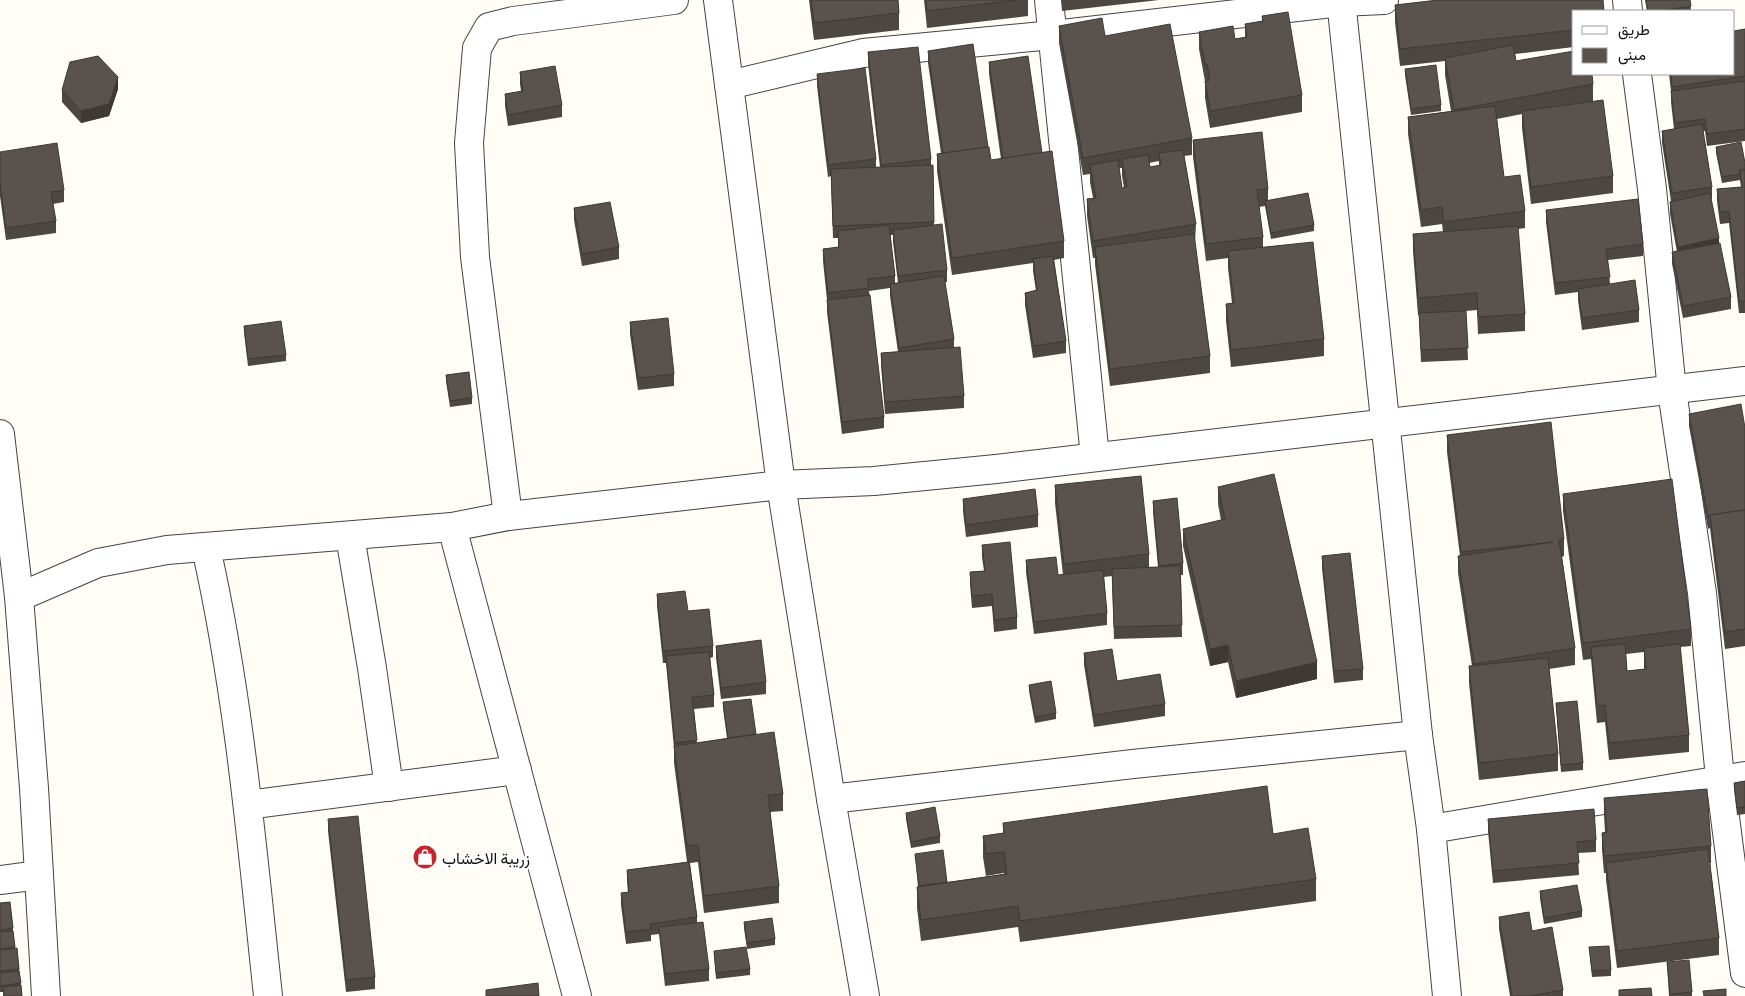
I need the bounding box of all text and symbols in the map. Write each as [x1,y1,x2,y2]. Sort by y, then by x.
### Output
legend [1572,10,1735,75]
text: طريق [1618,17,1650,40]
text: مبنى [1618,42,1646,65]
shop icon: زريبة الاخشاب [412,844,438,870]
place label: زريبة الاخشاب [442,845,530,869]

